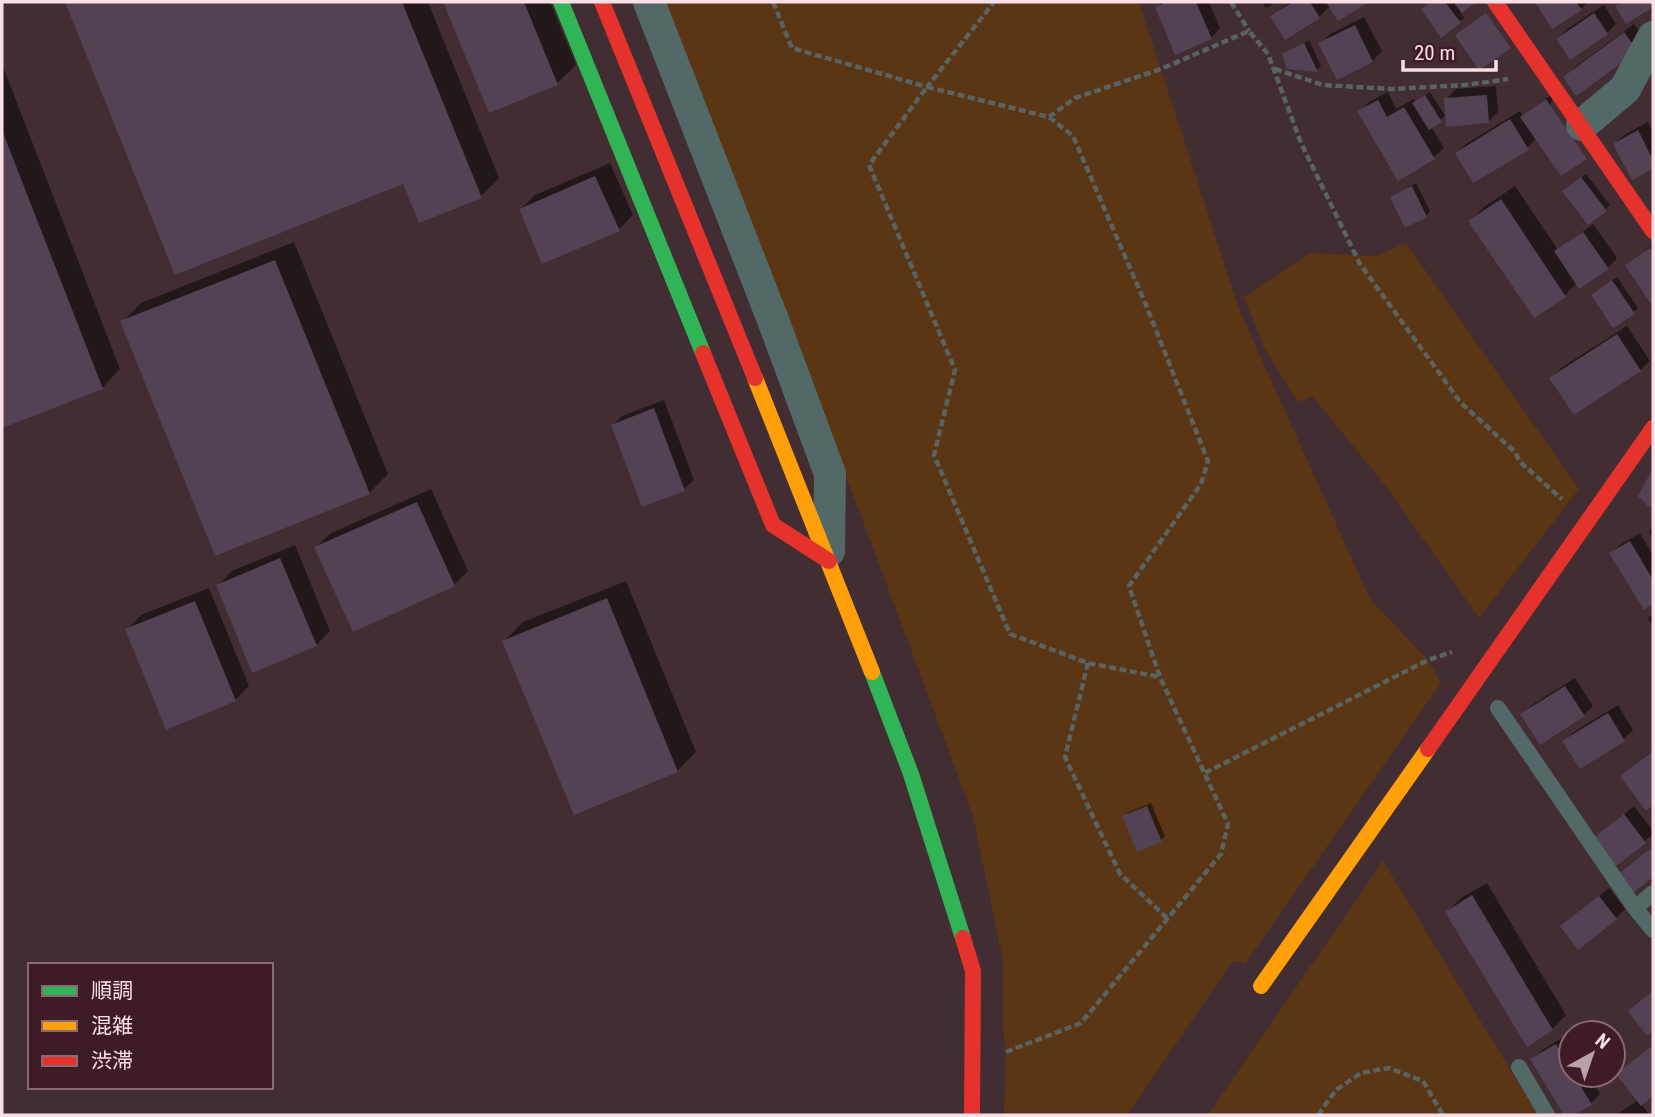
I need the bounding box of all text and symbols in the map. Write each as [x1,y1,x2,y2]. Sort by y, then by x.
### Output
scale bar [1403,28,1496,72]
text: 20 m [1414,41,1455,65]
legend [28,963,273,1089]
text: 順調 [91,979,133,1003]
text: 混雑 [91,1014,133,1038]
north arrow [1557,1019,1627,1089]
text: N [1591,1029,1614,1054]
text: 渋滞 [91,1049,133,1073]

